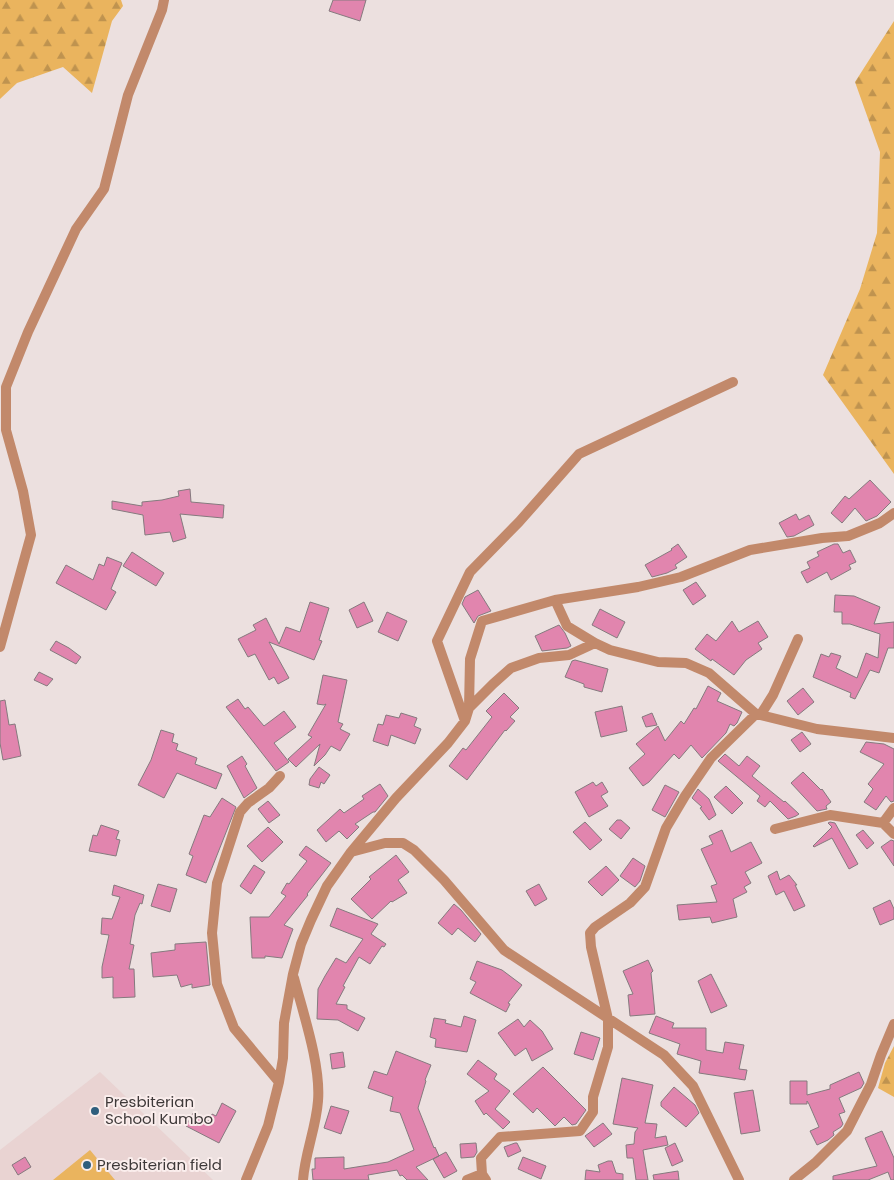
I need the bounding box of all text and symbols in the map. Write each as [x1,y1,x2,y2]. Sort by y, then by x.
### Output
place label: Presbiterian School Kumbo [105,1091,213,1129]
marker: Presbiterian School Kumbo [89,1105,101,1117]
place label: Presbiterian field [97,1154,222,1175]
marker: Presbiterian field [81,1159,93,1171]

